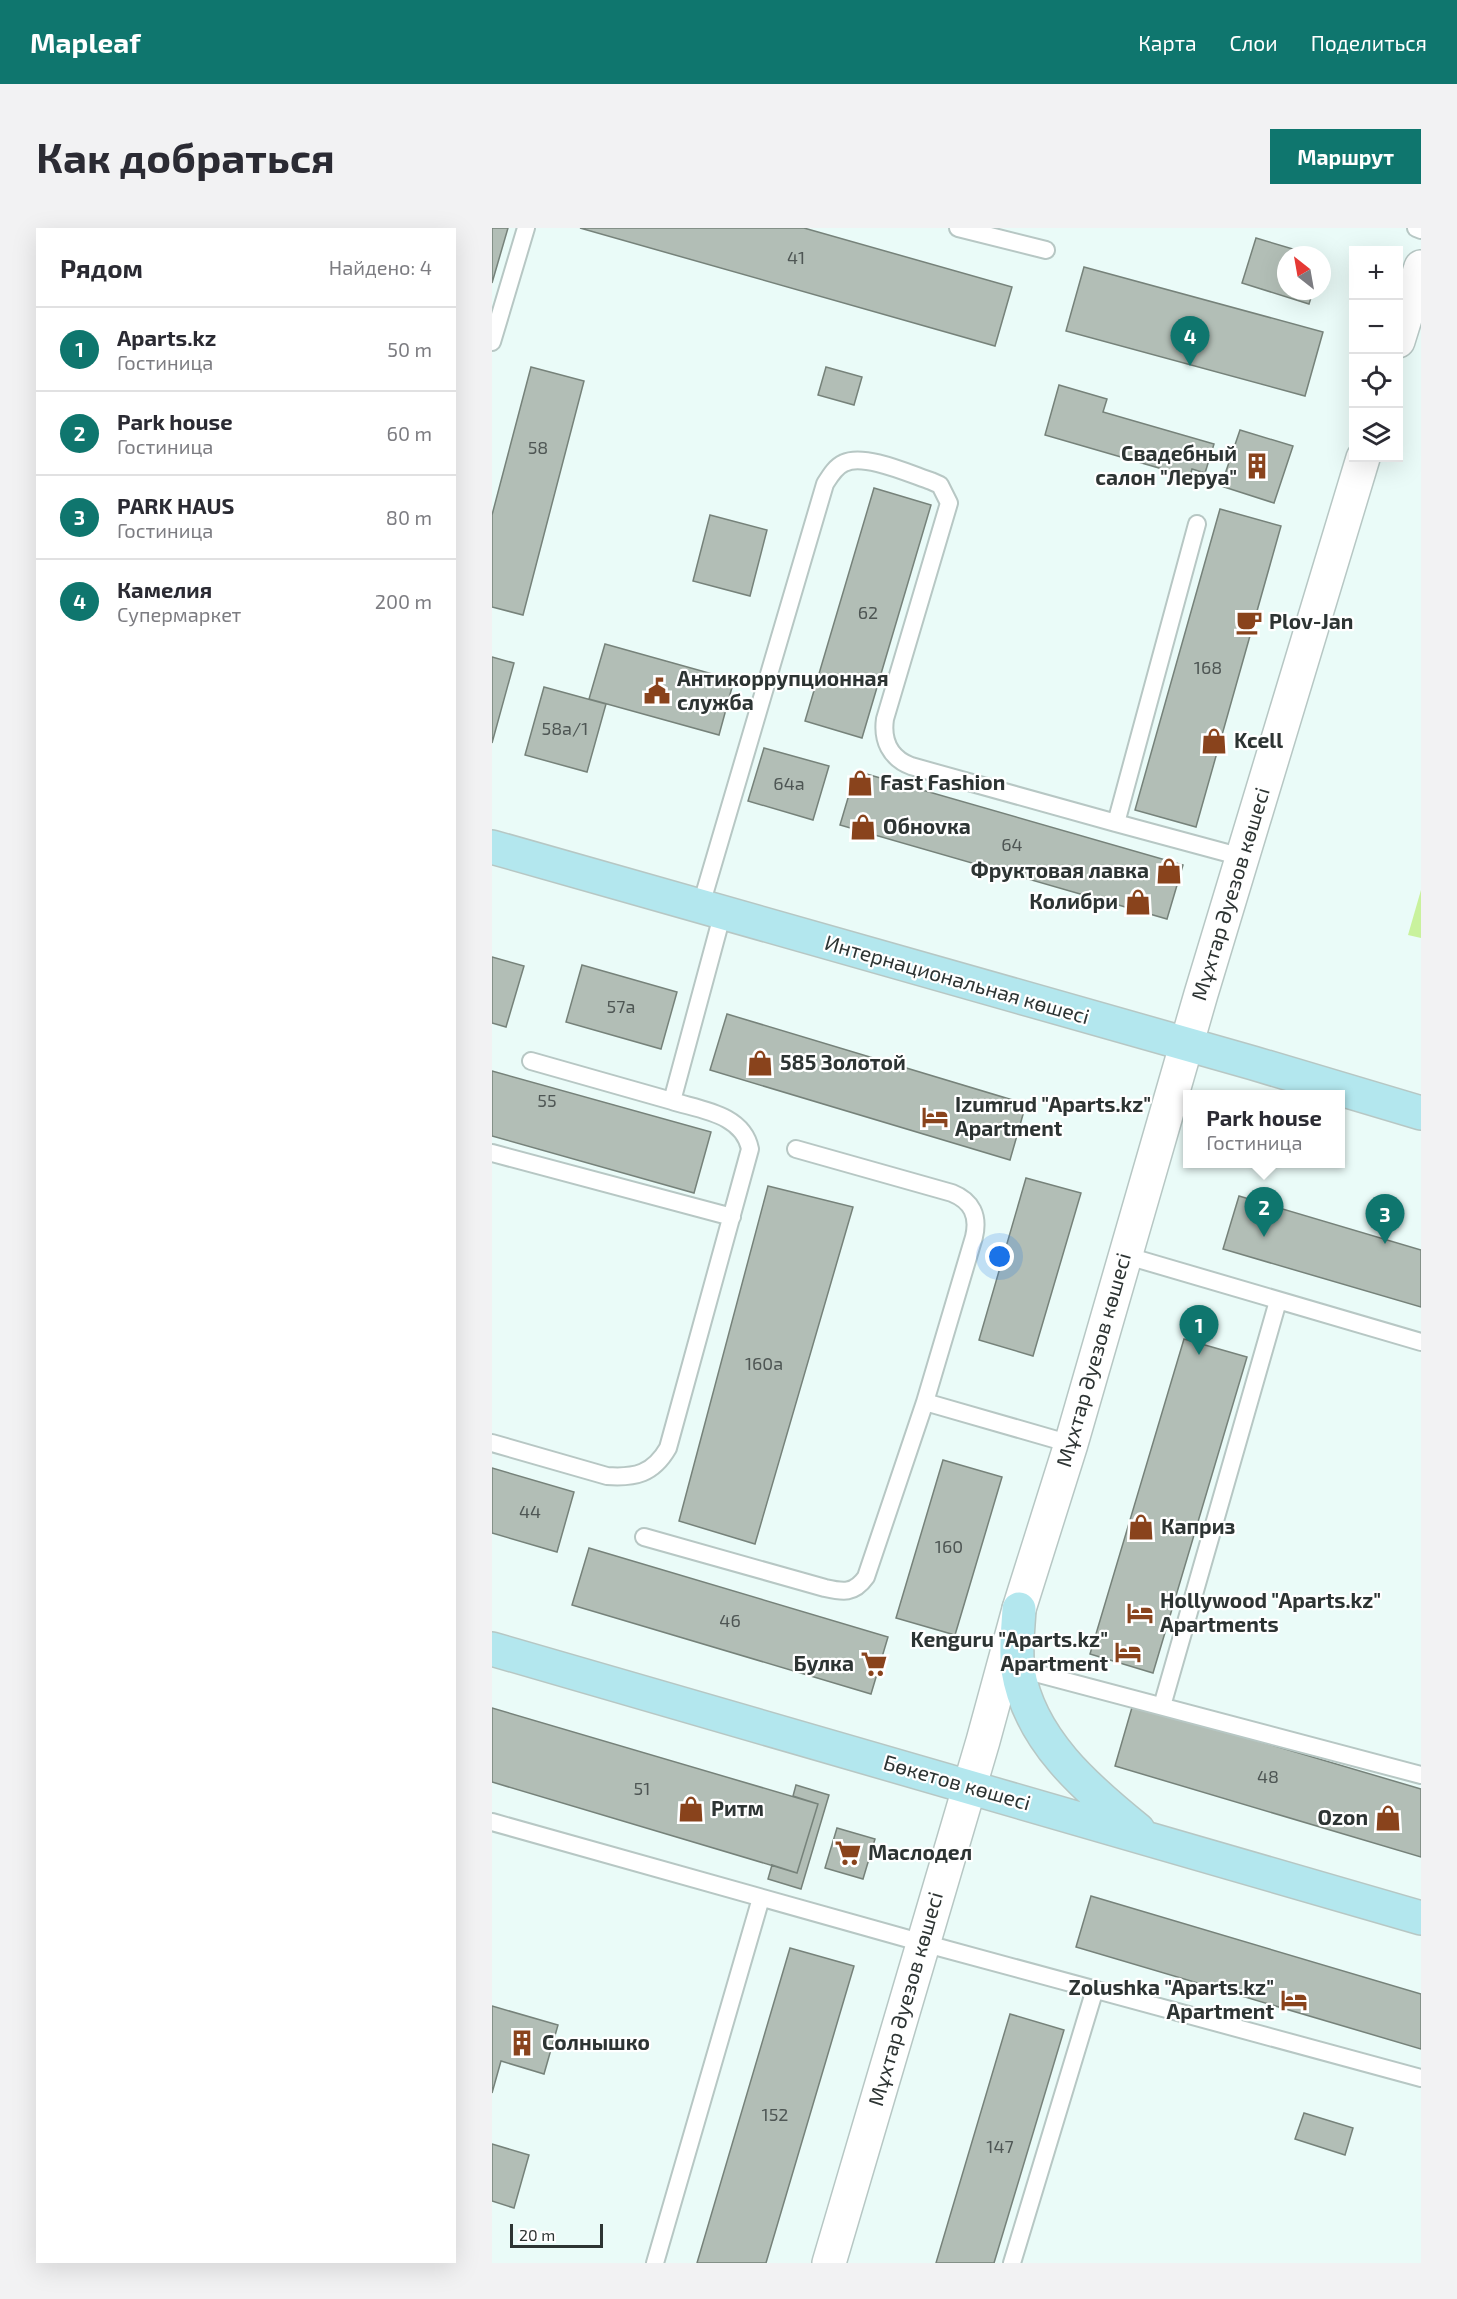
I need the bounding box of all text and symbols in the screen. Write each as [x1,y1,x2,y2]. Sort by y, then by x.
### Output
text: Mapleaf [30,25,141,59]
text: Карта [1138,30,1197,55]
text: Слои [1230,30,1278,55]
text: Поделиться [1311,30,1427,55]
button: Маршрут [1270,129,1421,184]
text: Как добраться [36,131,335,181]
house number: 41 [787,246,805,268]
north arrow [1277,246,1331,300]
map controls [1349,246,1403,462]
button: + [1349,246,1403,300]
text: Рядом [60,252,143,283]
text: Найдено: 4 [329,255,432,279]
button: − [1349,300,1403,354]
pin: 4 [1170,316,1210,366]
text: Aparts.kz [117,324,216,350]
text: 1 [75,337,84,361]
text: 50 m [387,337,432,361]
text: Гостиница [117,350,213,374]
button: locate [1349,354,1403,408]
text: Park house [117,408,233,434]
button: layers [1349,408,1403,462]
text: 2 [74,421,85,445]
text: 60 m [387,421,432,445]
text: Гостиница [117,434,213,458]
house number: 58 [528,436,548,458]
place label: Свадебный салон "Леруа" [1095,440,1237,489]
building icon: Свадебный салон "Леруа" [1242,451,1272,481]
text: PARK HAUS [117,492,234,518]
text: 3 [74,505,85,529]
text: 80 m [386,505,432,529]
text: Гостиница [117,518,213,542]
text: Камелия [117,576,212,602]
text: 4 [73,589,86,613]
text: 200 m [375,589,432,613]
house number: 62 [858,601,878,623]
text: Супермаркет [117,602,241,626]
cafe icon: Plov-Jan [1234,607,1264,637]
place label: Plov-Jan [1269,608,1353,633]
house number: 168 [1194,656,1222,678]
place label: Антикоррупционная служба [677,665,889,714]
public building icon: Антикоррупционная служба [642,676,672,706]
house number: 58а/1 [542,717,588,739]
shop icon: Kcell [1199,726,1229,756]
place label: Kcell [1234,727,1283,752]
shop icon: Fast Fashion [845,768,875,798]
place label: Fast Fashion [880,769,1005,794]
house number: 64а [773,772,805,794]
street label: Мұхтар Әуезов көшесі [1185,784,1275,1003]
shop icon: Обноvка [848,812,878,842]
place label: Обноvка [883,813,971,838]
house number: 64 [1001,833,1023,855]
shop icon: Фруктовая лавка [1154,856,1184,886]
place label: Фруктовая лавка [971,857,1149,882]
shop icon: Колибри [1123,887,1153,917]
place label: Колибри [1029,888,1118,913]
street label: Интернациональная көшесі [822,929,1093,1028]
house number: 57а [607,995,635,1017]
shop icon: 585 Золотой [745,1048,775,1078]
place label: 585 Золотой [780,1049,906,1074]
house number: 55 [537,1089,557,1111]
popup [1183,1090,1345,1168]
place label: Izumrud "Aparts.kz" Apartment [955,1091,1151,1140]
hotel icon: Izumrud "Aparts.kz" Apartment [920,1102,950,1132]
text: Park house [1206,1104,1322,1130]
text: Гостиница [1206,1130,1302,1154]
pin: 2 [1244,1188,1284,1237]
pin: 3 [1366,1194,1404,1244]
your location [985,1242,1014,1271]
street label: Мұхтар Әуезов көшесі [1050,1250,1136,1470]
pin: 1 [1180,1306,1218,1355]
house number: 160а [745,1352,783,1374]
house number: 44 [519,1500,541,1522]
shop icon: Каприз [1126,1512,1156,1542]
place label: Каприз [1161,1513,1236,1538]
house number: 160 [935,1535,963,1557]
place label: Hollywood "Aparts.kz" Apartments [1160,1587,1381,1636]
hotel icon: Hollywood "Aparts.kz" Apartments [1125,1598,1155,1628]
house number: 46 [719,1609,741,1631]
place label: Kenguru "Aparts.kz" Apartment [910,1626,1108,1675]
hotel icon: Kenguru "Aparts.kz" Apartment [1113,1637,1143,1667]
supermarket icon: Булка [859,1649,889,1679]
place label: Булка [794,1650,854,1675]
street label: Бөкетов көшесі [881,1749,1034,1815]
house number: 48 [1257,1765,1279,1787]
house number: 51 [634,1777,650,1799]
shop icon: Ритм [676,1794,706,1824]
place label: Ритм [711,1795,764,1820]
shop icon: Ozon [1373,1803,1403,1833]
place label: Ozon [1318,1804,1368,1829]
supermarket icon: Маслодел [833,1838,863,1868]
place label: Маслодел [868,1839,972,1864]
street label: Мұхтар Әуезов көшесі [862,1889,948,2109]
place label: Zolushka "Aparts.kz" Apartment [1068,1974,1274,2023]
hotel icon: Zolushka "Aparts.kz" Apartment [1279,1985,1309,2015]
building icon: Солнышко [507,2028,537,2058]
place label: Солнышко [542,2029,650,2054]
house number: 152 [762,2103,788,2125]
house number: 147 [986,2135,1014,2157]
scale bar [510,2221,603,2248]
text: 20 m [519,2225,555,2244]

